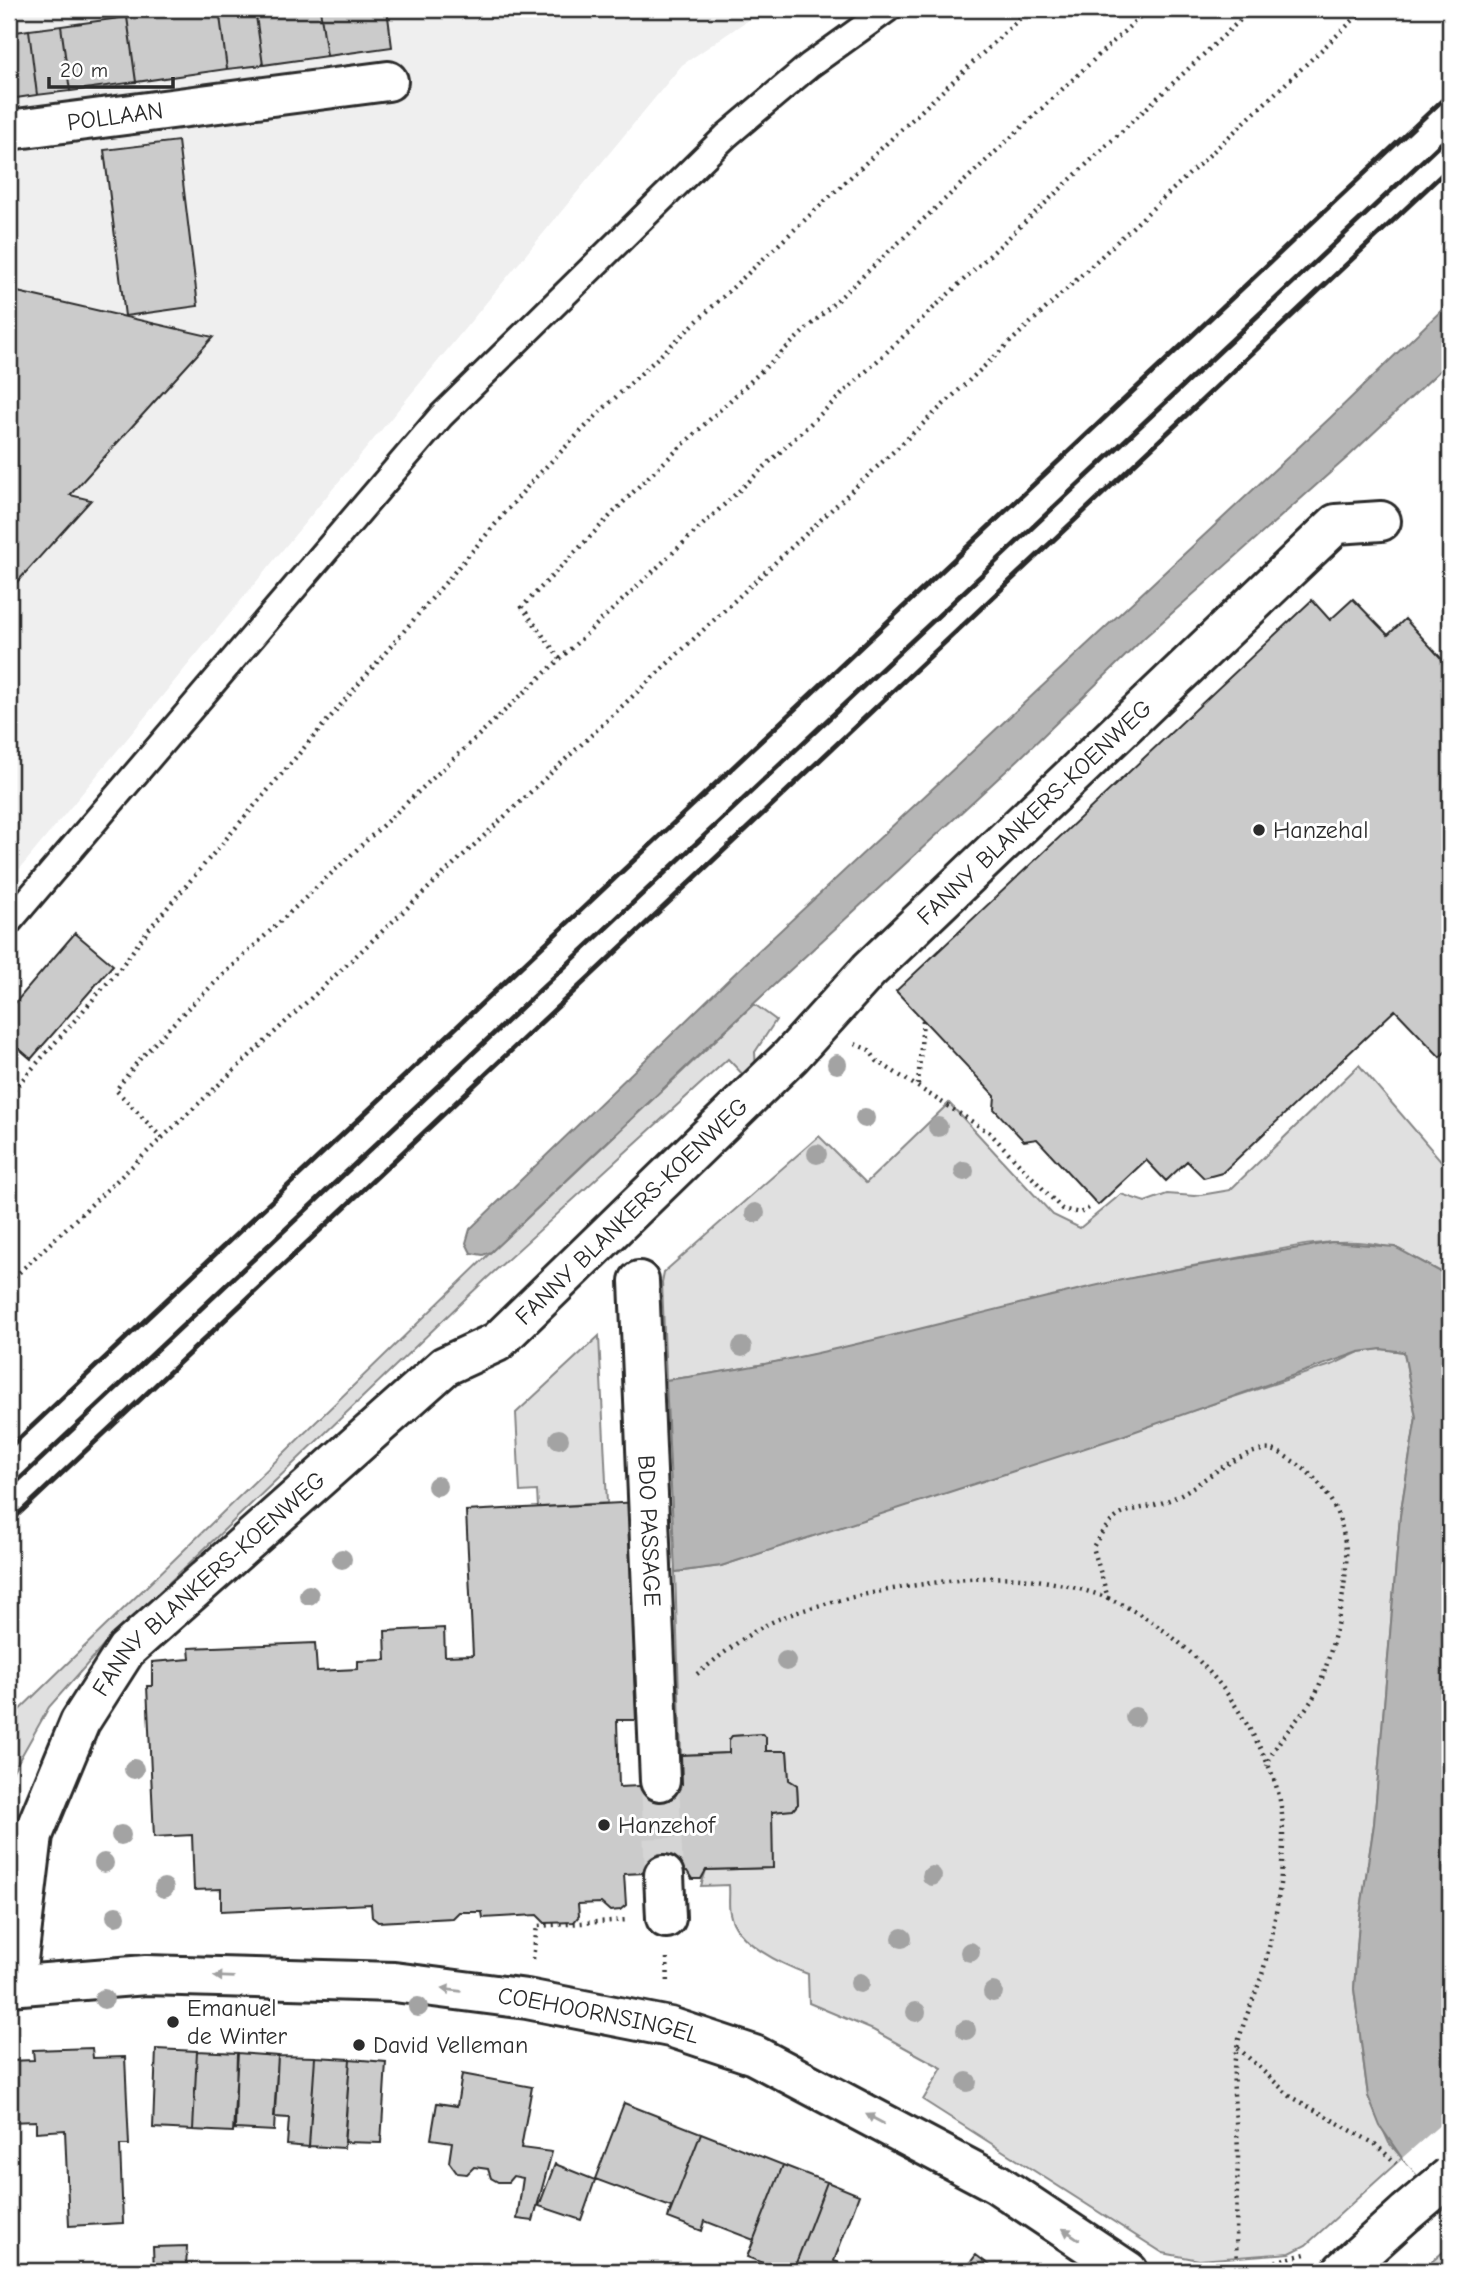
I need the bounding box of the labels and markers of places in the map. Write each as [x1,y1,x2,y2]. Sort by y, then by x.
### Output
place label: Hanzehal [1273,816,1368,844]
marker: Hanzehal [1251,822,1267,838]
place label: Hanzehof [618,1811,716,1839]
marker: Hanzehof [596,1817,612,1833]
place label: Emanuel de Winter [187,1994,287,2050]
marker: Emanuel de Winter [165,2014,181,2030]
place label: David Velleman [373,2031,528,2059]
marker: David Velleman [351,2037,367,2053]

